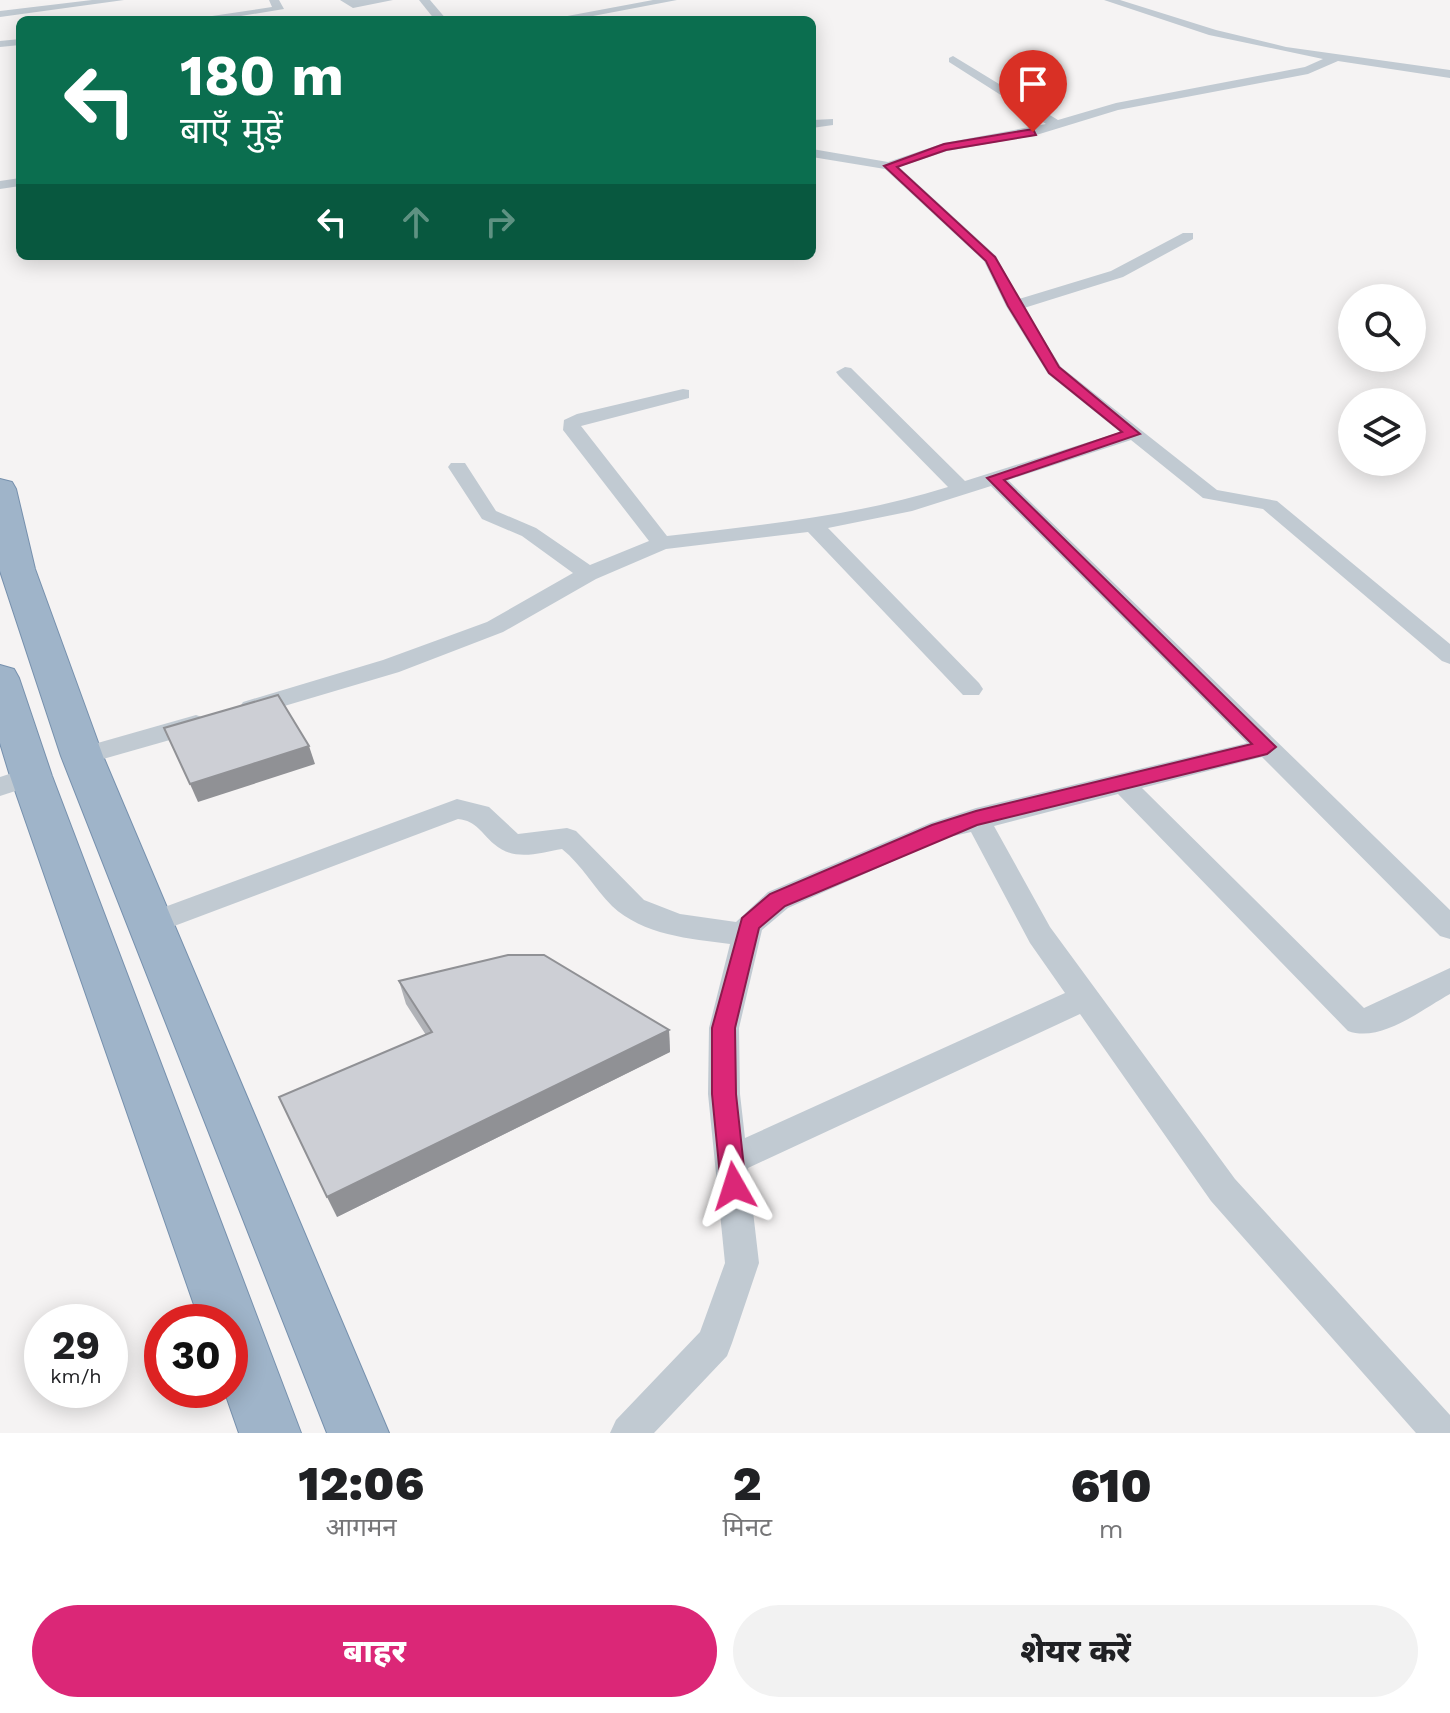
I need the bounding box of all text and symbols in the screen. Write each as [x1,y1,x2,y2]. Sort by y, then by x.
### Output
text: 180 m [180,43,344,109]
icon: left [48,48,152,152]
pin [999,50,1067,132]
icon: arrive [1011,62,1055,106]
text: बाएँ मुड़ें [180,110,283,152]
icon: left [310,200,354,244]
icon: ahead [394,200,438,244]
icon: right [478,200,522,244]
map controls [1338,284,1426,476]
button: search [1338,284,1426,372]
button: layers [1338,388,1426,476]
position arrow [692,1144,776,1228]
speed limit sign: 30 [144,1304,248,1408]
text: 29 [52,1322,100,1369]
text: km/h [50,1364,102,1388]
text: 12:06 [298,1455,424,1512]
text: 2 [733,1455,762,1512]
text: 610 [1070,1457,1152,1514]
text: आगमन [326,1512,397,1542]
text: मिनट [722,1512,772,1542]
text: m [1099,1514,1123,1544]
button: बाहर [32,1605,717,1697]
button: शेयर करें [733,1605,1418,1697]

